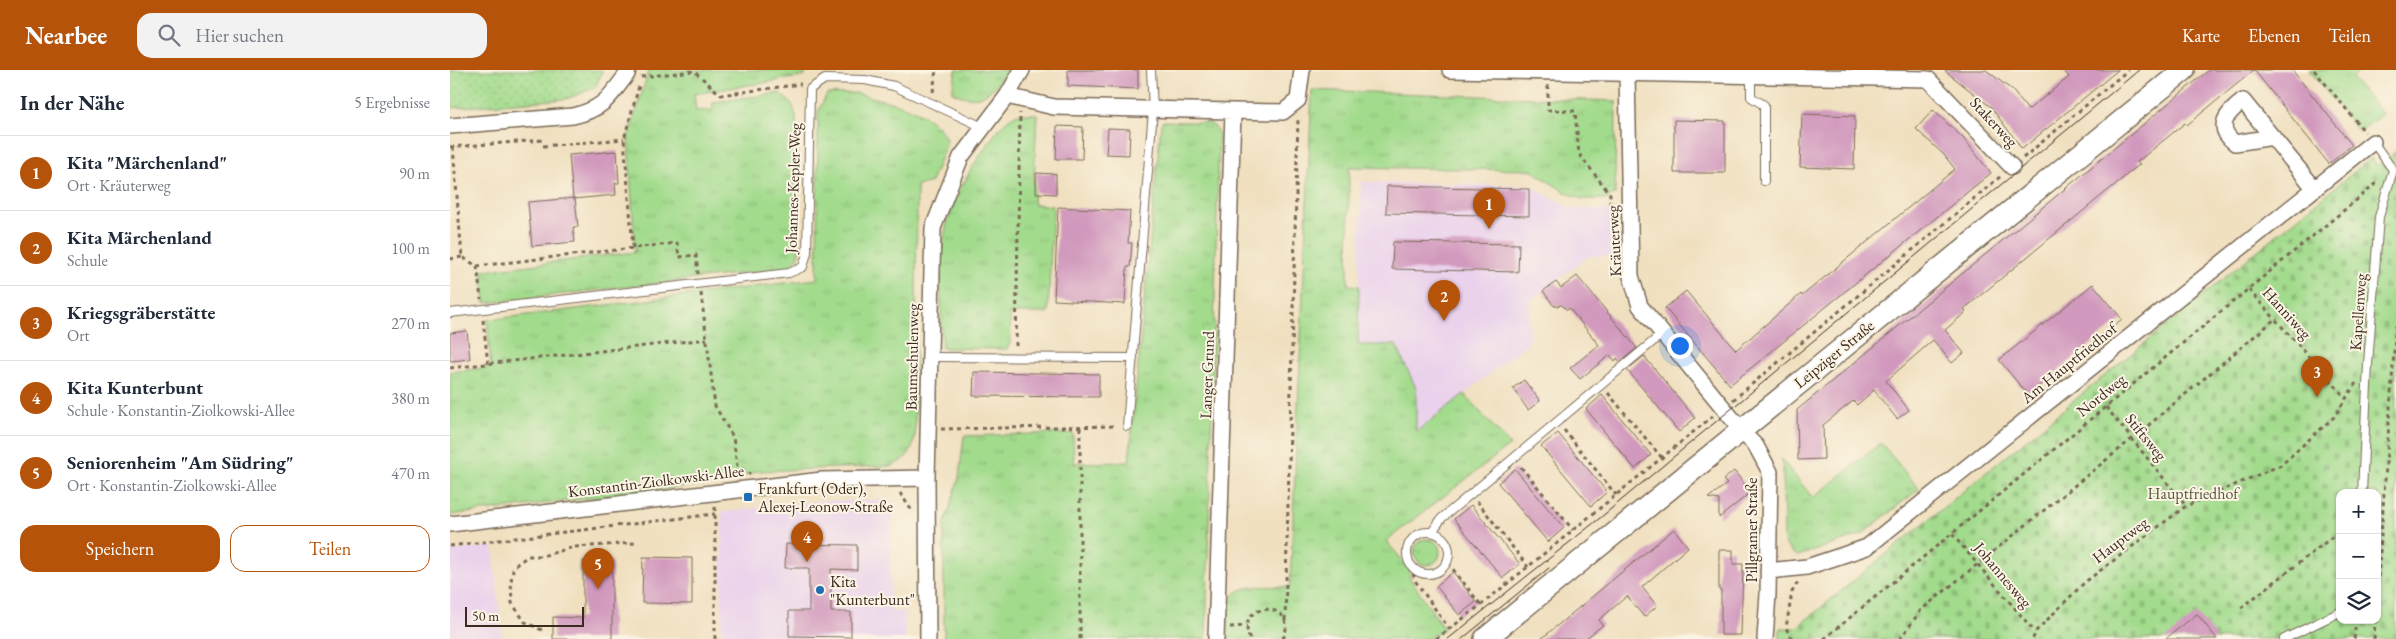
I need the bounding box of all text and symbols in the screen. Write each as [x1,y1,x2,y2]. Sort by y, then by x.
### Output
search box [137,13,487,58]
text: Nearbee [25,20,107,51]
icon: search [155,21,183,49]
text: Hier suchen [195,23,284,48]
text: Karte [2182,24,2220,47]
text: Ebenen [2248,24,2301,47]
text: Teilen [2329,24,2371,47]
text: In der Nähe [20,89,125,116]
text: 5 Ergebnisse [354,92,430,113]
street label: Stakerweg [1965,92,2023,152]
street label: Johannes-Kepler-Weg [780,121,806,256]
text: Kita "Märchenland" [67,150,227,175]
text: 1 [32,163,40,184]
text: 90 m [399,163,430,184]
text: Ort · Kräuterweg [67,175,171,196]
pin: 1 [1473,188,1505,229]
street label: Kräuterweg [1602,204,1626,277]
text: Kita Märchenland [67,225,212,250]
text: 2 [32,238,40,259]
text: 100 m [391,238,430,259]
text: Schule [67,250,108,271]
street label: Kapellenweg [2345,272,2371,351]
pin: 2 [1428,280,1460,321]
street label: Hanniweg [2258,282,2317,345]
text: Kriegsgräberstätte [67,300,215,325]
street label: Baumschulenweg [901,302,923,411]
text: 3 [32,313,40,334]
text: 270 m [391,313,430,334]
street label: Leipziger Straße [1789,315,1879,393]
street label: Am Hauptfriedhof [2016,317,2123,409]
text: Ort [67,325,90,346]
street label: Langer Grund [1195,330,1219,419]
your location [1667,333,1693,359]
pin: 3 [2301,356,2333,397]
street label: Nordweg [2072,368,2131,421]
text: Kita Kunterbunt [67,375,203,400]
text: 4 [32,388,40,409]
text: 380 m [391,388,430,409]
text: Schule · Konstantin-Ziolkowski-Allee [67,400,295,421]
street label: Stiftsweg [2120,409,2172,466]
text: Seniorenheim "Am Südring" [67,450,293,475]
street label: Konstantin-Ziolkowski-Allee [567,460,745,502]
text: 5 [32,463,40,484]
text: 470 m [391,463,430,484]
text: Ort · Konstantin-Ziolkowski-Allee [67,475,277,496]
place label: Frankfurt (Oder), Alexej-Leonow-Straße [757,478,893,517]
street label: Pillgramer Straße [1741,478,1762,582]
park label: Hauptfriedhof [2148,483,2240,504]
map controls [2336,489,2381,624]
button: + [2336,489,2381,534]
marker: Frankfurt (Oder), Alexej-Leonow-Straße [742,491,754,503]
street label: Hauptweg [2088,511,2153,568]
pin: 4 [791,521,823,562]
button: Speichern [20,525,220,572]
button: Teilen [230,525,430,572]
button: − [2336,534,2381,579]
street label: Johannesweg [1968,536,2037,613]
pin: 5 [582,548,614,589]
place label: Kita "Kunterbunt" [830,571,915,610]
button: layers [2336,579,2381,624]
marker: Kita "Kunterbunt" [814,584,826,596]
scale bar [465,604,584,627]
text: 50 m [472,607,499,625]

